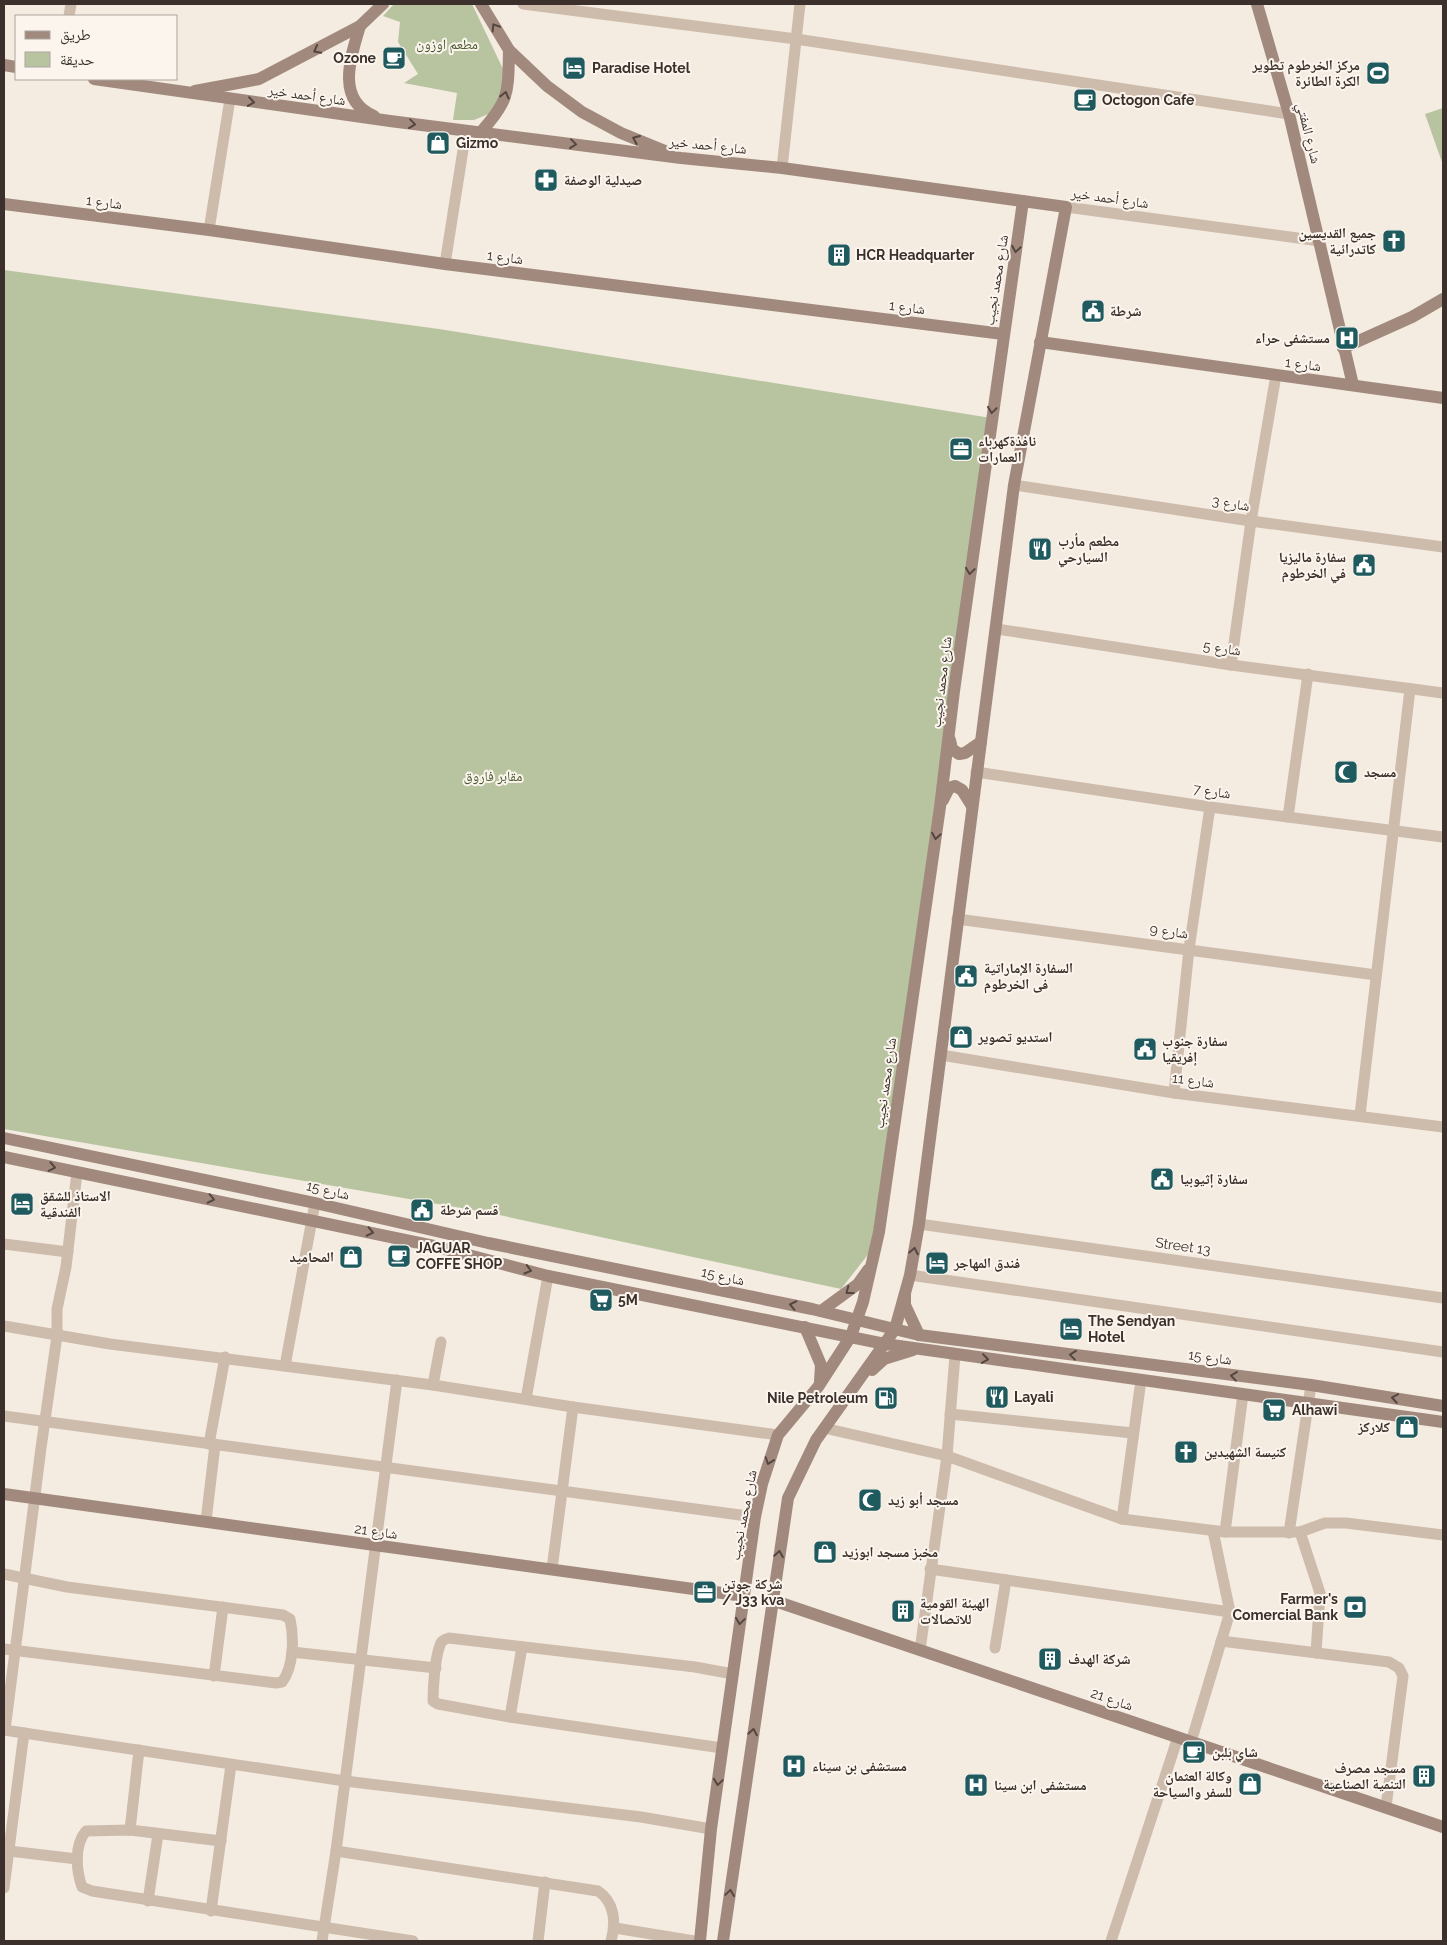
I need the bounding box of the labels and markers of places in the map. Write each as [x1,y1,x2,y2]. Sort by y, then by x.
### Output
cafe icon: Ozone [381,45,407,71]
place label: Ozone [333,50,377,66]
hotel icon: Paradise Hotel [561,55,587,81]
place label: مركز الخرطوم تطوير الكرة الطائرة [1251,57,1360,89]
place label: Paradise Hotel [592,60,691,76]
sports icon: مركز الخرطوم تطوير الكرة الطائرة [1365,60,1391,86]
cafe icon: Octogon Cafe [1072,87,1098,113]
place label: Octogon Cafe [1102,92,1195,108]
shop icon: Gizmo [425,130,451,156]
place label: Gizmo [456,135,499,151]
pharmacy icon: صيدلية الوصفة [533,167,559,193]
place label: صيدلية الوصفة [564,172,642,188]
place label: جميع القديسين كاتدرائية [1298,225,1376,257]
church icon: جميع القديسين كاتدرائية [1381,228,1407,254]
building icon: HCR Headquarter [826,242,852,268]
place label: HCR Headquarter [856,247,975,263]
public building icon: شرطة [1080,298,1106,324]
place label: شرطة [1110,303,1142,319]
hospital icon: مستشفى حراء [1334,325,1360,351]
place label: مستشفى حراء [1255,330,1330,347]
place label: نافذةكهرباء العمارات [978,433,1036,465]
office icon: نافذةكهرباء العمارات [948,436,974,462]
place label: مطعم مأرب السيارحي [1058,533,1119,568]
restaurant icon: مطعم مأرب السيارحي [1027,536,1053,562]
place label: سفارة ماليزيا في الخرطوم [1279,549,1346,584]
public building icon: سفارة ماليزيا في الخرطوم [1351,552,1377,578]
mosque icon: مسجد [1333,759,1359,785]
place label: مسجد [1364,764,1396,780]
place label: السفارة الإماراتية فى الخرطوم [984,960,1073,994]
public building icon: السفارة الإماراتية فى الخرطوم [953,963,979,989]
shop icon: استديو تصوير [948,1024,974,1050]
place label: استديو تصوير [977,1029,1052,1045]
place label: سفارة جنوب إفريقيا [1162,1033,1228,1066]
public building icon: سفارة جنوب إفريقيا [1132,1036,1158,1062]
public building icon: سفارة إثيوبيا [1149,1166,1175,1192]
place label: سفارة إثيوبيا [1180,1171,1248,1188]
place label: الاستاذ للشقق الفندقية [40,1188,111,1220]
hotel icon: الاستاذ للشقق الفندقية [9,1191,35,1217]
public building icon: قسم شرطة [409,1197,435,1223]
place label: قسم شرطة [440,1202,498,1220]
place label: JAGUAR COFFE SHOP [416,1240,502,1272]
cafe icon: JAGUAR COFFE SHOP [386,1243,412,1269]
shop icon: المحاميد [338,1244,364,1270]
place label: المحاميد [290,1249,334,1265]
hotel icon: فندق المهاجر [924,1250,950,1276]
place label: فندق المهاجر [953,1255,1020,1272]
supermarket icon: 5M [588,1287,614,1313]
place label: 5M [618,1292,638,1308]
place label: The Sendyan Hotel [1088,1313,1175,1345]
hotel icon: The Sendyan Hotel [1058,1316,1084,1342]
restaurant icon: Layali [984,1384,1010,1410]
fuel station icon: Nile Petroleum [873,1385,899,1411]
place label: Layali [1014,1389,1054,1405]
place label: Nile Petroleum [767,1390,868,1406]
supermarket icon: Alhawi [1261,1397,1287,1423]
place label: Alhawi [1292,1402,1337,1418]
shop icon: كلاركز [1394,1414,1420,1440]
place label: كلاركز [1357,1419,1390,1435]
church icon: كنيسة الشهيدين [1173,1439,1199,1465]
place label: كنيسة الشهيدين [1204,1444,1286,1461]
mosque icon: مسجد أبو زيد [857,1487,883,1513]
place label: مسجد أبو زيد [888,1492,959,1509]
shop icon: مخبز مسجد ابوزيد [812,1539,838,1565]
place label: مخبز مسجد ابوزيد [842,1544,938,1561]
place label: شركة جوتن / J33 kva [722,1576,784,1608]
office icon: شركة جوتن / J33 kva [692,1579,718,1605]
place label: Farmer's Comercial Bank [1232,1591,1338,1623]
bank icon: Farmer's Comercial Bank [1342,1594,1368,1620]
place label: الهيئة القومية للاتصالات [920,1595,989,1627]
building icon: الهيئة القومية للاتصالات [890,1598,916,1624]
building icon: شركة الهدف [1037,1646,1063,1672]
place label: شركة الهدف [1068,1651,1131,1668]
cafe icon: شاي بلبن [1181,1739,1207,1765]
place label: شاي بلبن [1212,1744,1258,1763]
hospital icon: مستشفى بن سيناء [781,1753,807,1779]
place label: مستشفى بن سيناء [812,1758,907,1775]
place label: مسجد مصرف التنمية الصناعية [1323,1760,1406,1792]
building icon: مسجد مصرف التنمية الصناعية [1411,1763,1437,1789]
place label: وكالة العثمان للسفر والسياحة [1153,1768,1232,1800]
shop icon: وكالة العثمان للسفر والسياحة [1237,1771,1263,1797]
hospital icon: مستشفى ابن سينا [963,1772,989,1798]
place label: مستشفى ابن سينا [994,1777,1087,1794]

